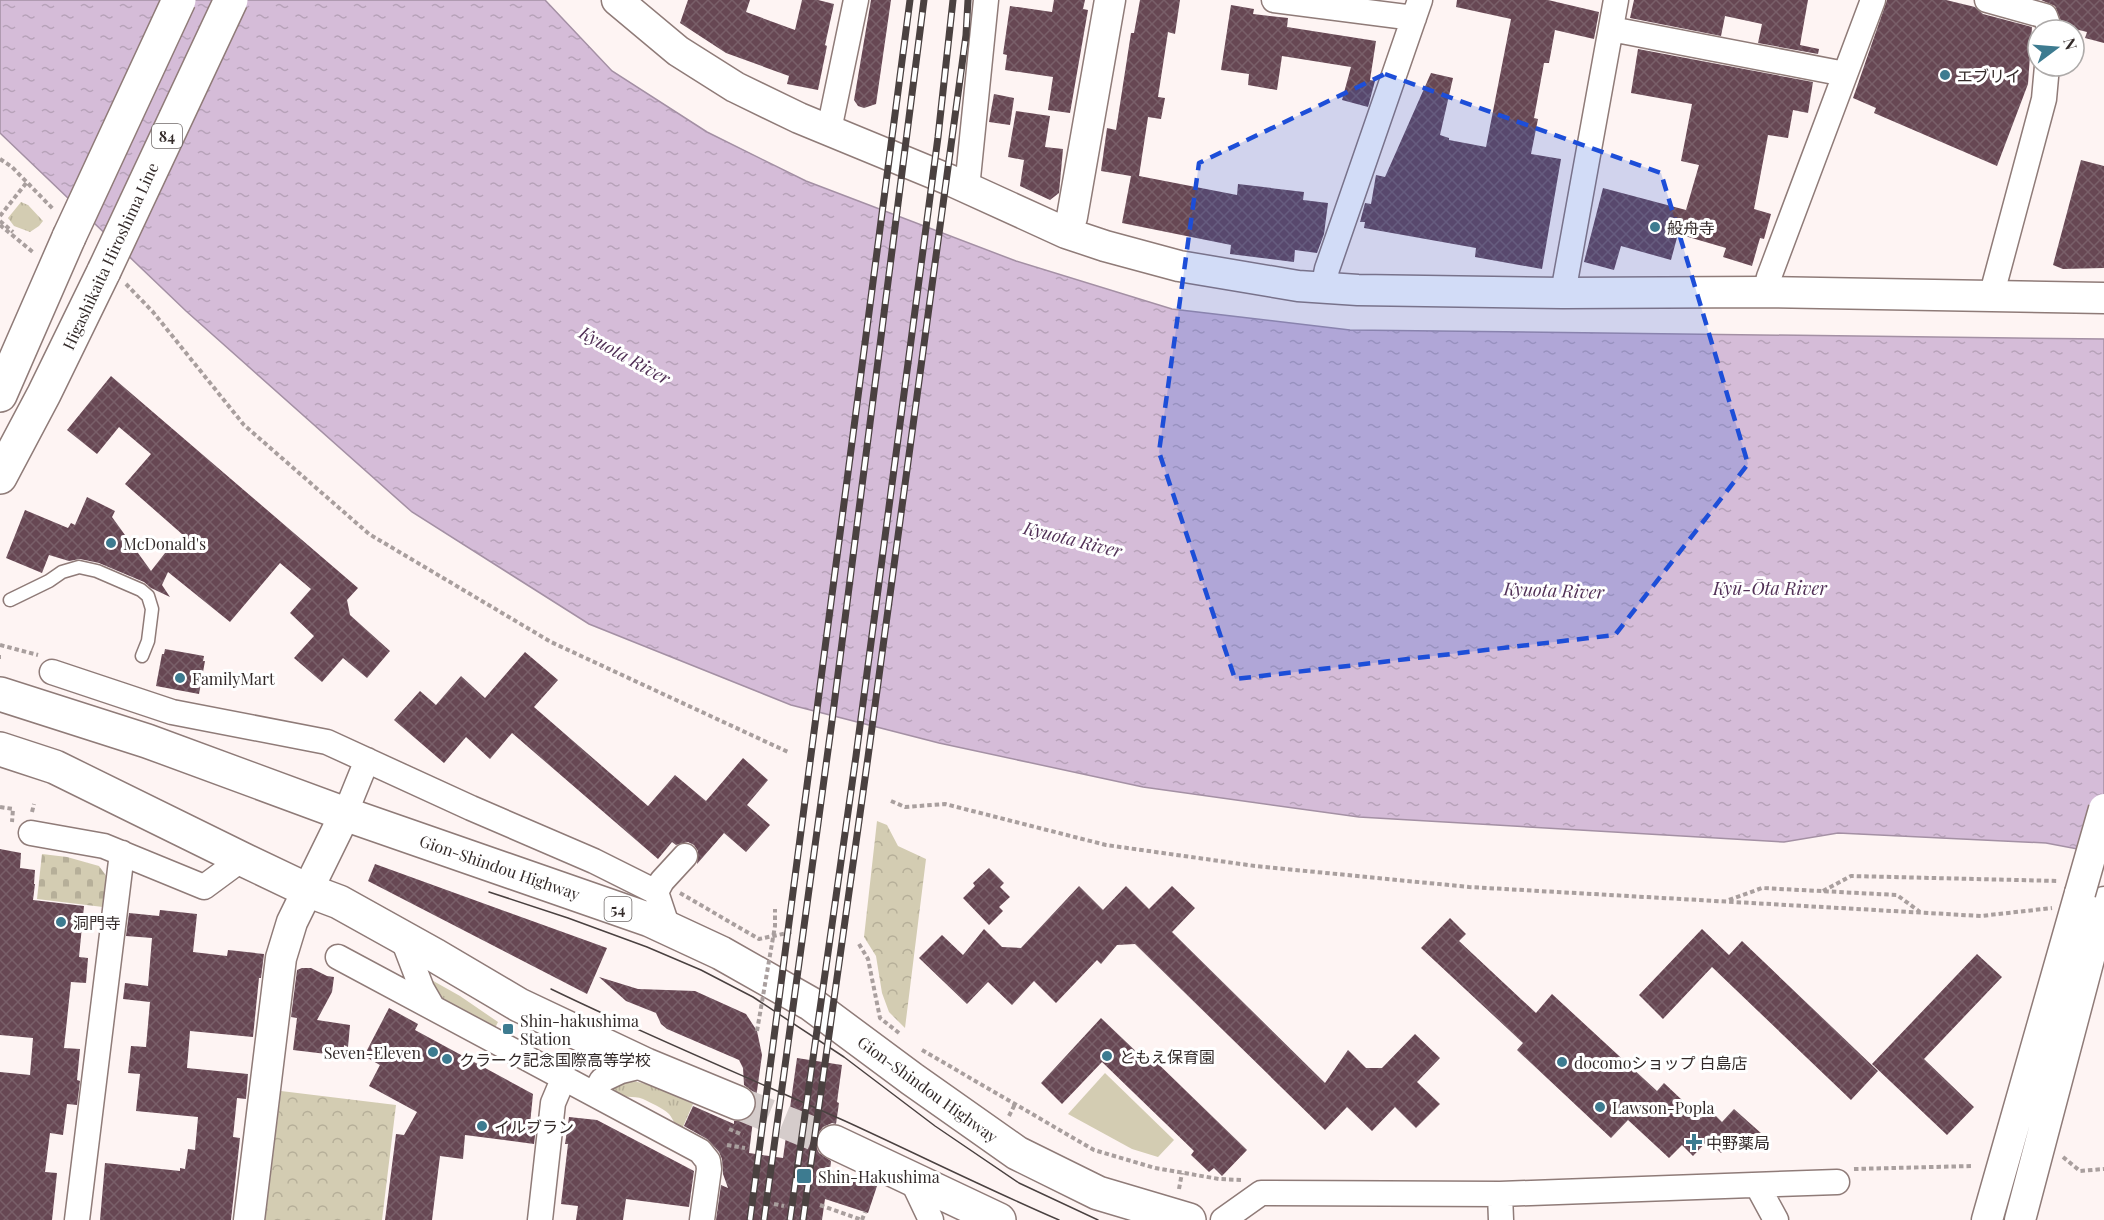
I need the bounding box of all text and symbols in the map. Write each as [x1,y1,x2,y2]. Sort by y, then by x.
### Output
north arrow [2026,18,2086,78]
text: N [2059,35,2083,53]
place label: エブリイ [1957,65,2021,86]
marker: エブリイ [1938,68,1952,82]
road number: 84 [152,124,182,148]
street label: Higashikaita Hiroshima Line [57,159,163,353]
place label: 般舟寺 [1667,217,1715,238]
marker: 般舟寺 [1648,220,1662,234]
water label: Kyuota River [574,320,676,390]
water label: Kyuota River [1020,515,1126,563]
place label: McDonald's [123,533,206,554]
marker: McDonald's [104,536,118,550]
water label: Kyuota River [1502,576,1606,604]
water label: Kyū-Ōta River [1712,576,1828,600]
place label: FamilyMart [192,668,275,689]
marker: FamilyMart [173,671,187,685]
street label: Gion-Shindou Highway [417,830,583,904]
road number: 54 [604,897,632,921]
place label: 洞門寺 [73,912,121,933]
marker: 洞門寺 [54,915,68,929]
place label: Shin-hakushima Station [520,1010,639,1049]
marker: Shin-hakushima Station [501,1022,515,1036]
street label: Gion-Shindou Highway [854,1031,1002,1147]
place label: Seven-Eleven [324,1042,421,1063]
marker: Seven-Eleven [426,1045,440,1059]
place label: ともえ保育園 [1119,1046,1215,1067]
place label: クラーク記念国際高等学校 [459,1049,651,1070]
marker: ともえ保育園 [1100,1049,1114,1063]
marker: クラーク記念国際高等学校 [440,1052,454,1066]
place label: docomoショップ 白島店 [1574,1052,1748,1073]
marker: docomoショップ 白島店 [1555,1055,1569,1069]
place label: Lawson-Popla [1612,1097,1715,1118]
marker: Lawson-Popla [1593,1100,1607,1114]
place label: イルブラン [494,1116,574,1137]
marker: イルブラン [475,1119,489,1133]
place label: 中野薬局 [1706,1132,1770,1153]
marker: 中野薬局 [1687,1135,1701,1149]
place label: Shin-Hakushima [818,1166,940,1187]
marker: Shin-Hakushima [795,1167,813,1185]

